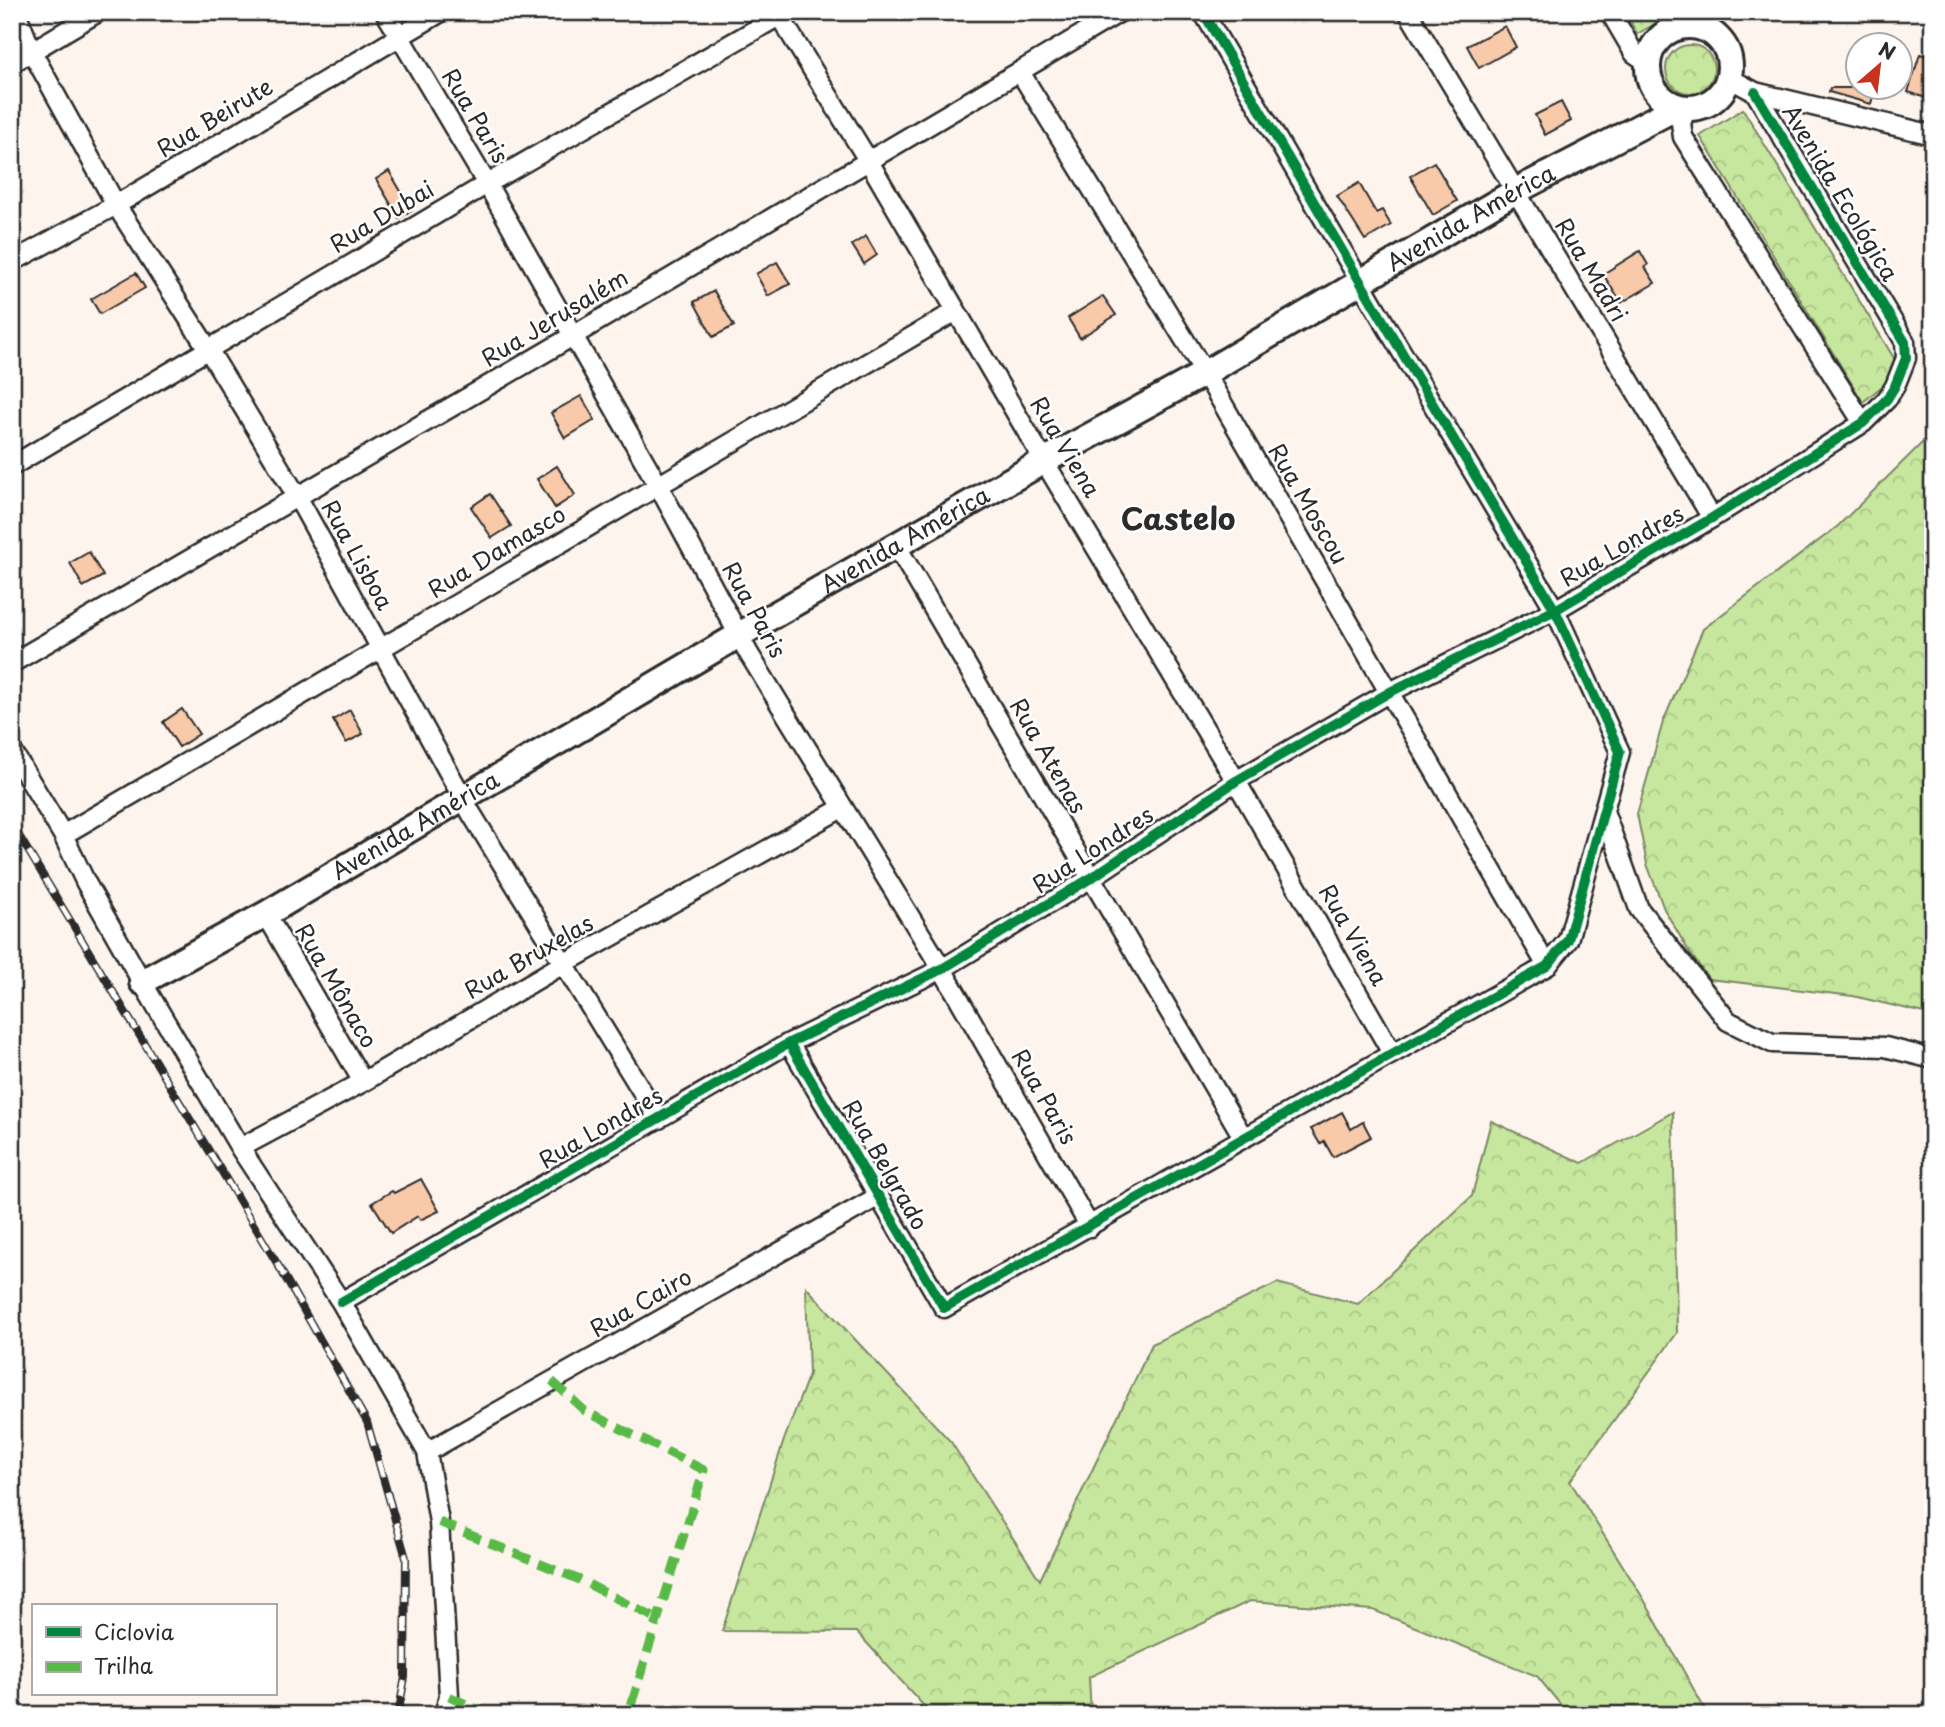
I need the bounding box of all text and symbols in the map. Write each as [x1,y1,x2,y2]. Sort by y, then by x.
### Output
north arrow [1843,32,1913,102]
text: N [1874,34,1901,66]
street label: Rua Paris [434,61,518,169]
street label: Rua Beirute [149,68,279,165]
street label: Avenida Ecológica [1775,97,1908,288]
street label: Avenida América [1379,154,1561,279]
street label: Rua Dubai [322,171,440,261]
street label: Rua Madri [1547,210,1637,328]
street label: Rua Jerusalém [474,259,634,374]
street label: Rua Viena [1022,389,1111,504]
street label: Rua Moscou [1260,436,1358,570]
street label: Avenida América [814,476,996,601]
street label: Rua Lisboa [314,493,403,616]
district label: Castelo [1121,495,1235,540]
street label: Rua Londres [1553,495,1690,594]
street label: Rua Damasco [421,496,572,606]
street label: Rua Paris [714,555,796,664]
street label: Rua Atenas [1002,691,1097,820]
street label: Avenida América [324,761,506,888]
street label: Rua Londres [1025,796,1160,901]
street label: Rua Viena [1311,877,1398,992]
street label: Rua Bruxelas [457,905,599,1007]
street label: Rua Mônaco [287,916,387,1054]
street label: Rua Paris [1004,1042,1087,1151]
street label: Rua Londres [532,1077,669,1176]
street label: Rua Belgrado [835,1093,938,1236]
street label: Rua Cairo [583,1258,698,1345]
legend [32,1604,276,1696]
text: Ciclovia [94,1615,175,1647]
text: Trilha [94,1649,153,1681]

